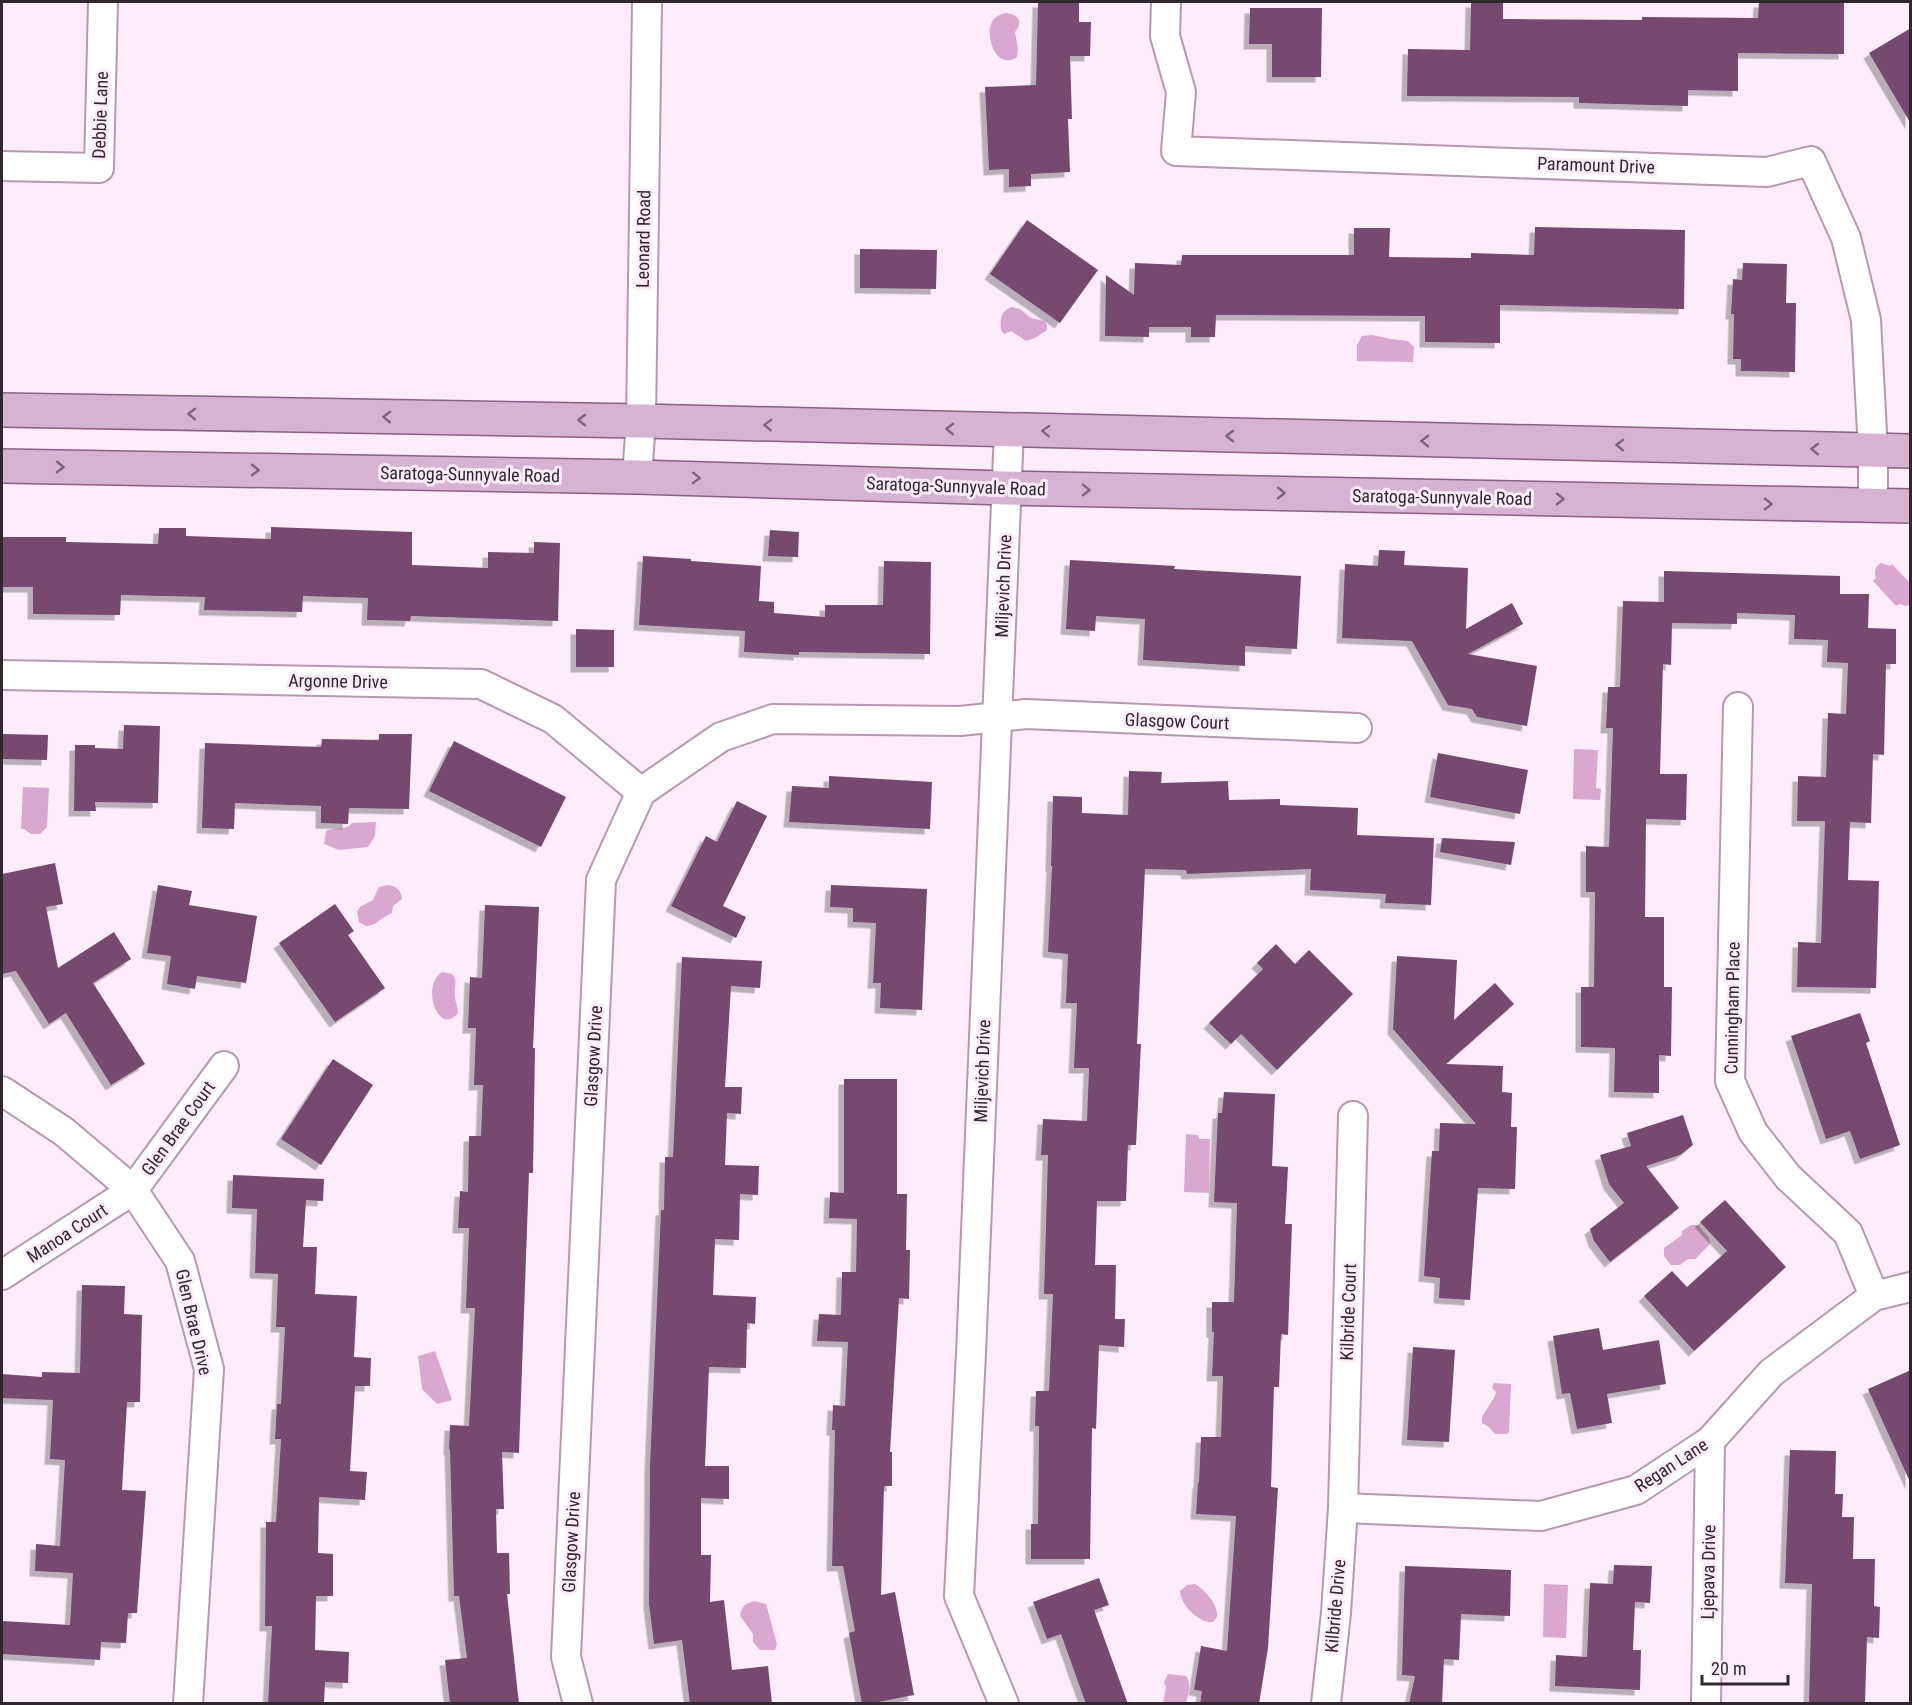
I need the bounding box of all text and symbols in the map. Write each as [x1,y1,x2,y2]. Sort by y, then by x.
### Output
street label: Debbie Lane [88,71,112,159]
street label: Paramount Drive [1537,152,1655,178]
street label: Leonard Road [632,190,654,288]
one-way arrow [188,407,197,420]
one-way arrow [383,411,392,423]
one-way arrow [578,414,587,427]
one-way arrow [763,419,772,431]
one-way arrow [946,423,955,435]
one-way arrow [1042,425,1051,438]
one-way arrow [1225,430,1234,443]
one-way arrow [1420,434,1429,447]
one-way arrow [1615,439,1624,451]
one-way arrow [1810,443,1819,456]
one-way arrow [55,460,64,473]
street label: Saratoga-Sunnyvale Road [380,462,560,486]
one-way arrow [250,464,259,476]
one-way arrow [691,472,700,485]
street label: Saratoga-Sunnyvale Road [866,472,1046,500]
one-way arrow [1081,484,1090,496]
street label: Saratoga-Sunnyvale Road [1352,485,1532,509]
one-way arrow [1276,487,1285,499]
one-way arrow [1555,493,1564,506]
one-way arrow [1763,498,1772,510]
street label: Miljevich Drive [991,534,1015,638]
street label: Argonne Drive [288,670,388,692]
street label: Glasgow Court [1124,709,1230,733]
street label: Cunningham Place [1720,942,1744,1074]
street label: Glasgow Drive [580,1005,606,1107]
street label: Miljevich Drive [970,1019,994,1123]
street label: Glen Brae Court [137,1077,219,1179]
street label: Manoa Court [23,1199,111,1267]
street label: Kilbride Court [1336,1263,1360,1361]
street label: Glen Brae Drive [172,1267,216,1377]
street label: Regan Lane [1631,1434,1711,1496]
street label: Glasgow Drive [558,1491,584,1593]
street label: Ljepava Drive [1697,1525,1719,1619]
street label: Kilbride Drive [1320,1558,1350,1654]
scale bar [1702,1648,1788,1686]
text: 20 m [1711,1658,1746,1679]

